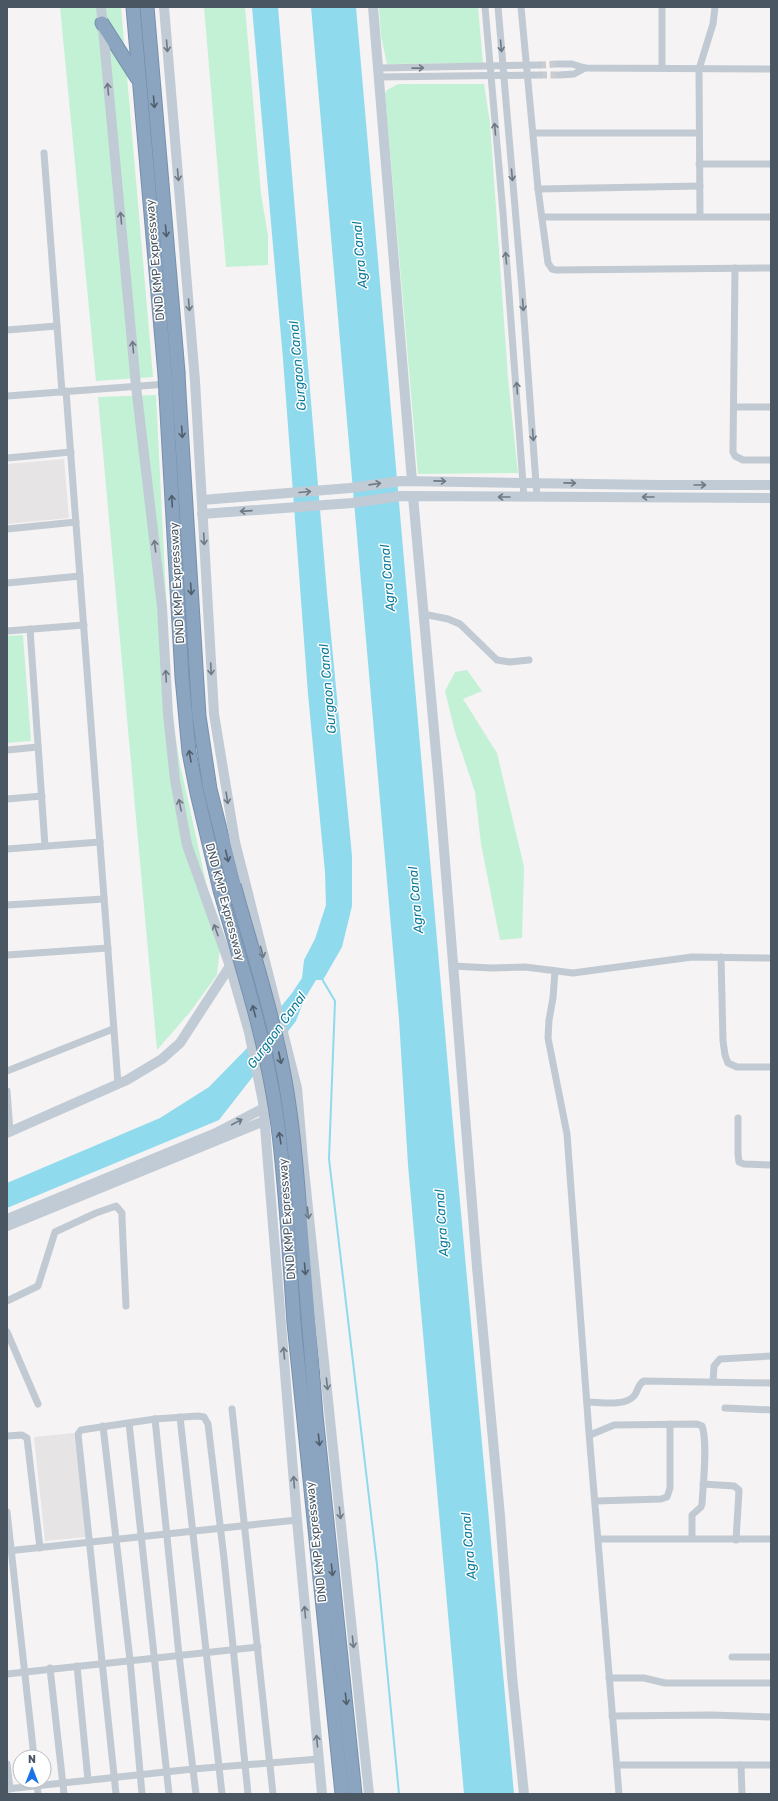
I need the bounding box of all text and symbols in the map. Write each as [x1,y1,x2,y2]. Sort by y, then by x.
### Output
one-way arrow [164,39,171,52]
one-way arrow [497,39,504,52]
one-way arrow [411,64,424,72]
one-way arrow [105,83,112,96]
one-way arrow [151,95,158,108]
one-way arrow [492,123,499,136]
one-way arrow [174,168,182,181]
one-way arrow [508,168,516,181]
street label: DND KMP Expressway [143,198,167,321]
one-way arrow [117,212,124,225]
water label: Agra Canal [349,220,371,290]
one-way arrow [162,224,169,237]
one-way arrow [503,252,510,265]
one-way arrow [185,298,192,311]
one-way arrow [519,298,526,311]
water label: Gurgaon Canal [286,319,310,412]
one-way arrow [129,341,136,354]
one-way arrow [513,382,520,395]
one-way arrow [178,425,185,438]
one-way arrow [529,428,536,441]
one-way arrow [433,477,446,485]
one-way arrow [368,480,381,488]
one-way arrow [563,480,576,487]
one-way arrow [693,481,706,489]
one-way arrow [298,488,311,495]
one-way arrow [498,493,511,501]
one-way arrow [642,493,655,501]
one-way arrow [169,495,176,508]
one-way arrow [239,508,252,515]
street label: DND KMP Expressway [167,522,187,644]
one-way arrow [200,532,207,545]
one-way arrow [151,540,159,553]
water label: Agra Canal [377,543,399,613]
one-way arrow [188,582,195,595]
water label: Gurgaon Canal [316,642,340,735]
one-way arrow [208,662,215,675]
one-way arrow [162,670,169,683]
one-way arrow [186,750,194,763]
one-way arrow [224,791,232,804]
one-way arrow [175,799,183,812]
street label: DND KMP Expressway [202,841,248,963]
one-way arrow [224,850,231,863]
water label: Agra Canal [405,865,427,935]
one-way arrow [211,924,219,936]
one-way arrow [258,945,266,958]
water label: Gurgaon Canal [244,989,310,1072]
one-way arrow [250,1005,257,1018]
one-way arrow [277,1051,285,1064]
one-way arrow [230,1118,242,1126]
one-way arrow [276,1132,284,1145]
street label: DND KMP Expressway [276,1157,298,1280]
water label: Agra Canal [432,1188,452,1258]
one-way arrow [305,1206,312,1219]
one-way arrow [301,1262,308,1275]
one-way arrow [281,1347,288,1360]
one-way arrow [323,1377,330,1390]
one-way arrow [315,1433,323,1446]
one-way arrow [291,1476,298,1489]
street label: DND KMP Expressway [303,1480,329,1603]
one-way arrow [336,1506,344,1519]
water label: Agra Canal [458,1511,480,1581]
one-way arrow [329,1563,336,1576]
one-way arrow [302,1606,309,1619]
one-way arrow [350,1635,357,1648]
one-way arrow [342,1692,349,1705]
one-way arrow [313,1735,321,1748]
north arrow [12,1749,52,1789]
text: N [28,1753,36,1766]

